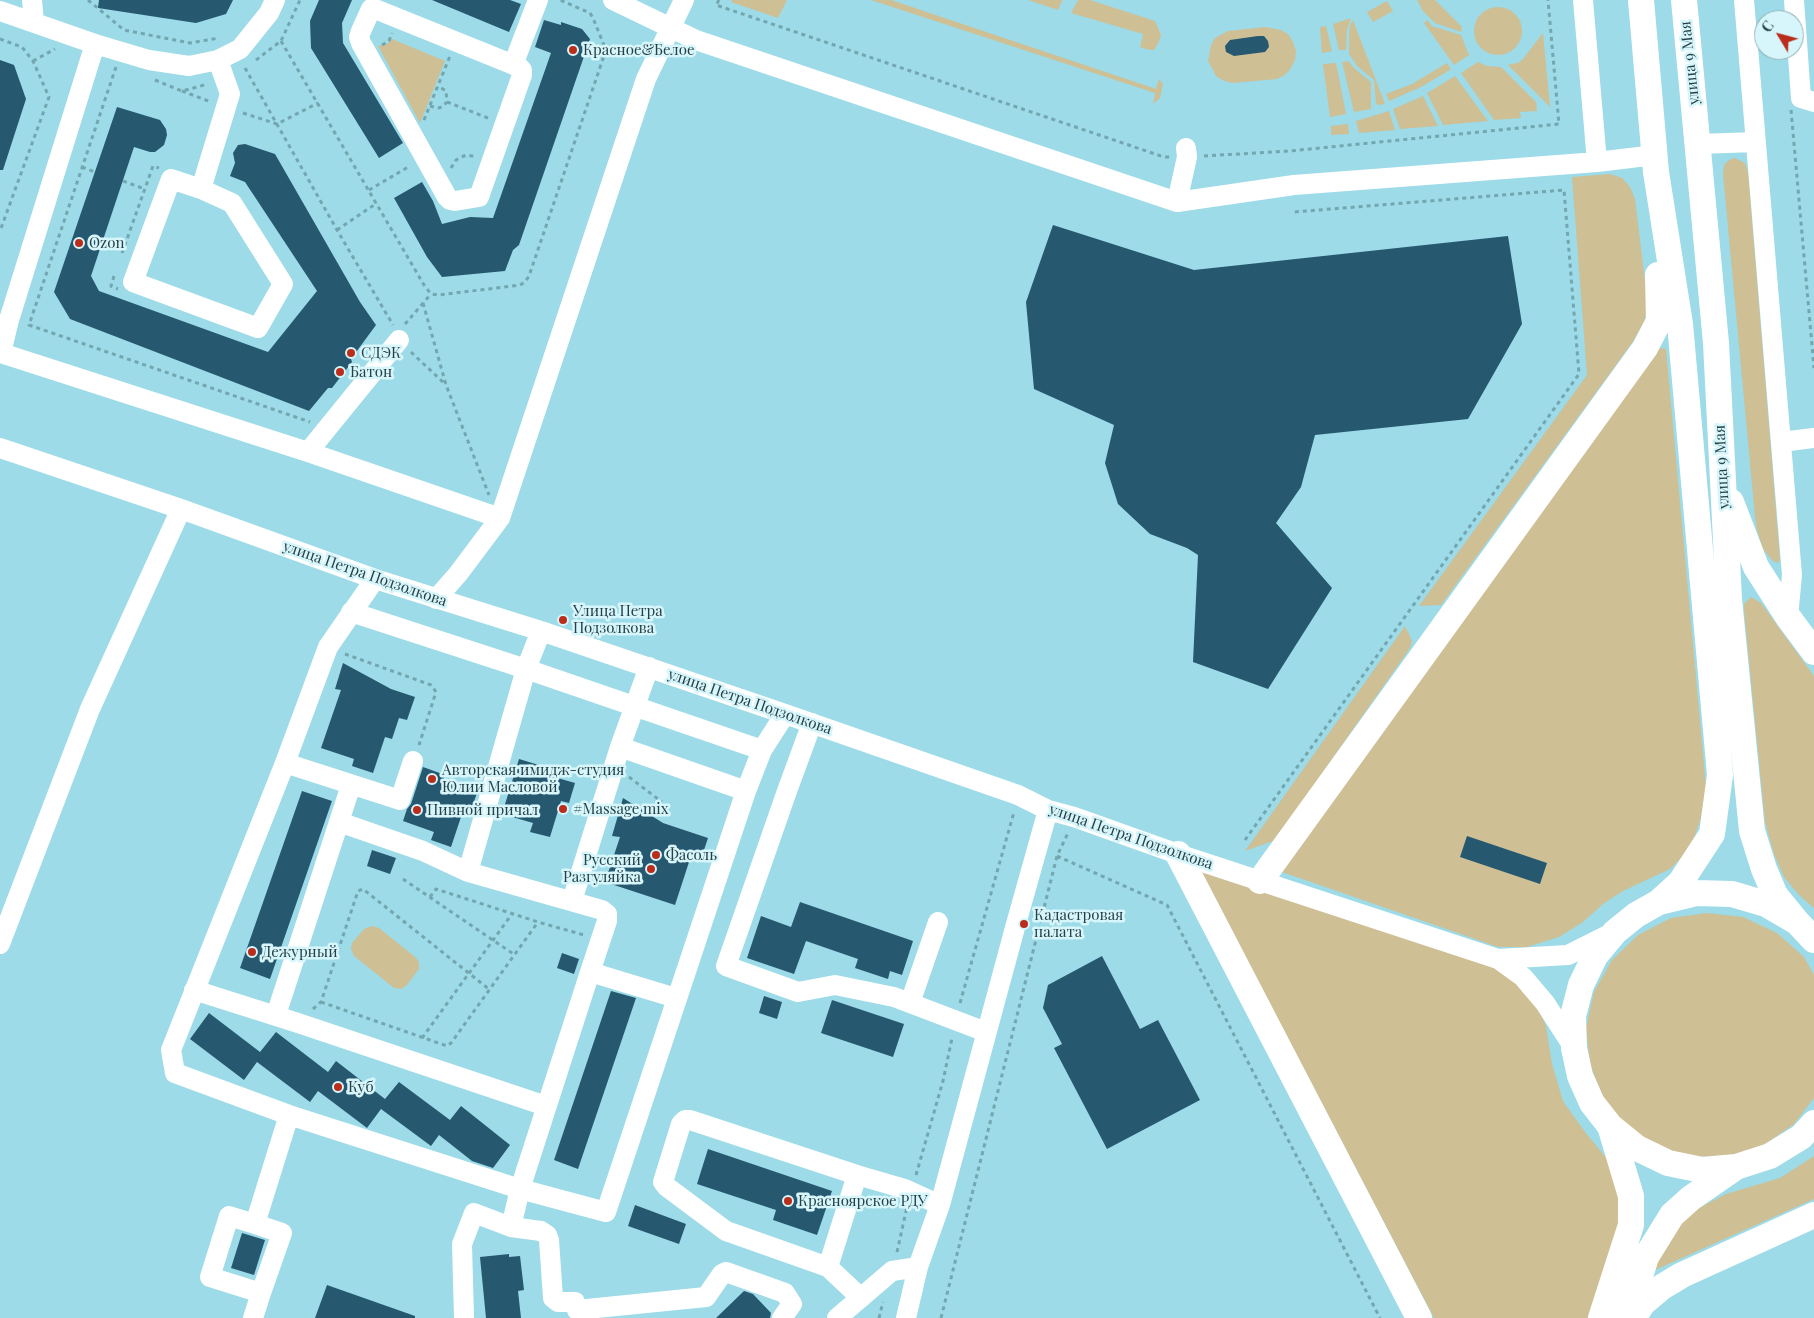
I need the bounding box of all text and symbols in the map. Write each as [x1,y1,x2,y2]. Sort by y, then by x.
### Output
north arrow [1754,10,1804,60]
text: С [1757,17,1778,36]
street label: улица 9 Мая [1677,20,1703,106]
place label: Красное&Белое [583,41,694,59]
marker: Красное&Белое [567,44,579,56]
place label: Ozon [89,234,124,252]
marker: Ozon [73,237,85,249]
place label: СДЭК [361,344,401,362]
marker: СДЭК [345,347,357,359]
place label: Батон [350,363,392,381]
marker: Батон [334,366,346,378]
street label: улица 9 Мая [1711,425,1733,509]
street label: улица Петра Подзолкова [281,537,449,611]
place label: Улица Петра Подзолкова [573,602,663,637]
marker: Улица Петра Подзолкова [557,614,569,626]
street label: улица Петра Подзолкова [666,665,834,739]
place label: Авторская имидж-студия Юлии Масловой [442,761,624,796]
marker: Авторская имидж-студия Юлии Масловой [426,773,438,785]
place label: #Massage mix [573,800,668,818]
street label: улица Петра Подзолкова [1047,800,1215,874]
place label: Пивной причал [427,801,538,819]
marker: #Massage mix [557,803,569,815]
marker: Пивной причал [411,804,423,816]
place label: Фасоль [666,846,717,864]
marker: Фасоль [650,849,662,861]
place label: Русский Разгуляйка [563,851,641,886]
marker: Русский Разгуляйка [645,863,657,875]
place label: Кадастровая палата [1034,906,1123,941]
marker: Кадастровая палата [1018,918,1030,930]
place label: Дежурный [262,943,338,961]
marker: Дежурный [246,946,258,958]
place label: Куб [348,1078,374,1096]
marker: Куб [332,1081,344,1093]
place label: Красноярское РДУ [798,1192,928,1210]
marker: Красноярское РДУ [782,1195,794,1207]

